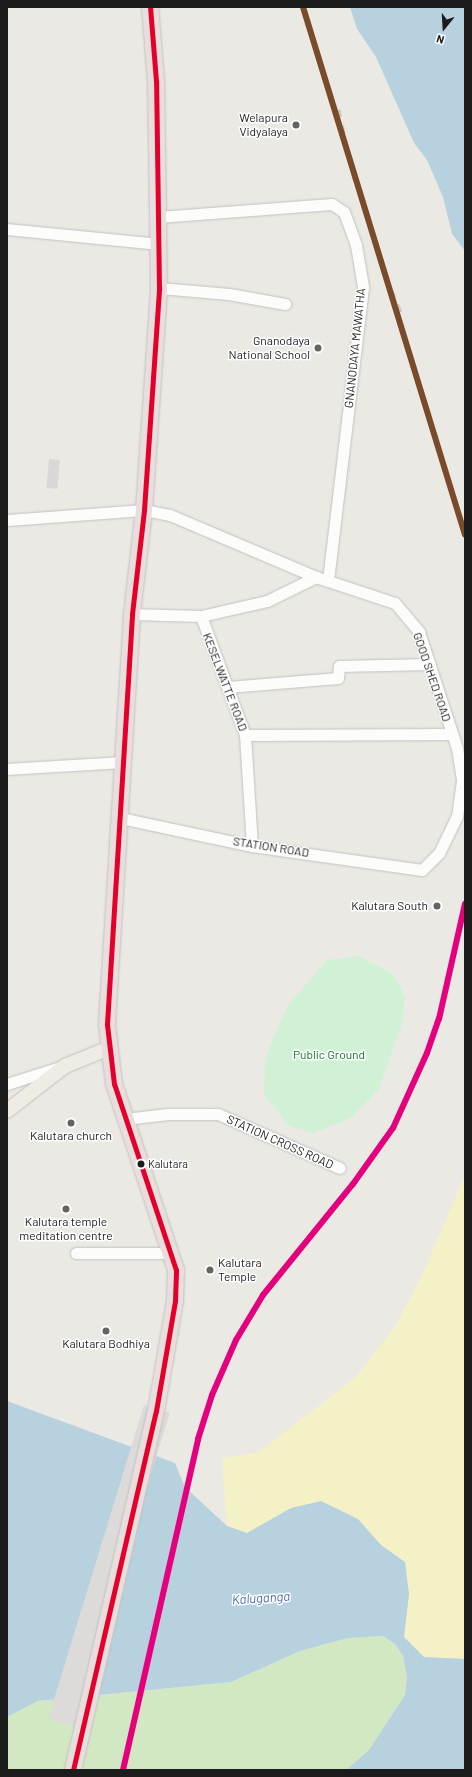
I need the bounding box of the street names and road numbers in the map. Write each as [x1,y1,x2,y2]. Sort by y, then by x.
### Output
street label: GNANODAYA MAWATHA [342,287,368,409]
street label: GOOD SHED ROAD [410,630,454,724]
street label: KESELWATTE ROAD [200,631,250,733]
street label: STATION ROAD [232,834,310,860]
street label: STATION CROSS ROAD [224,1112,336,1172]

